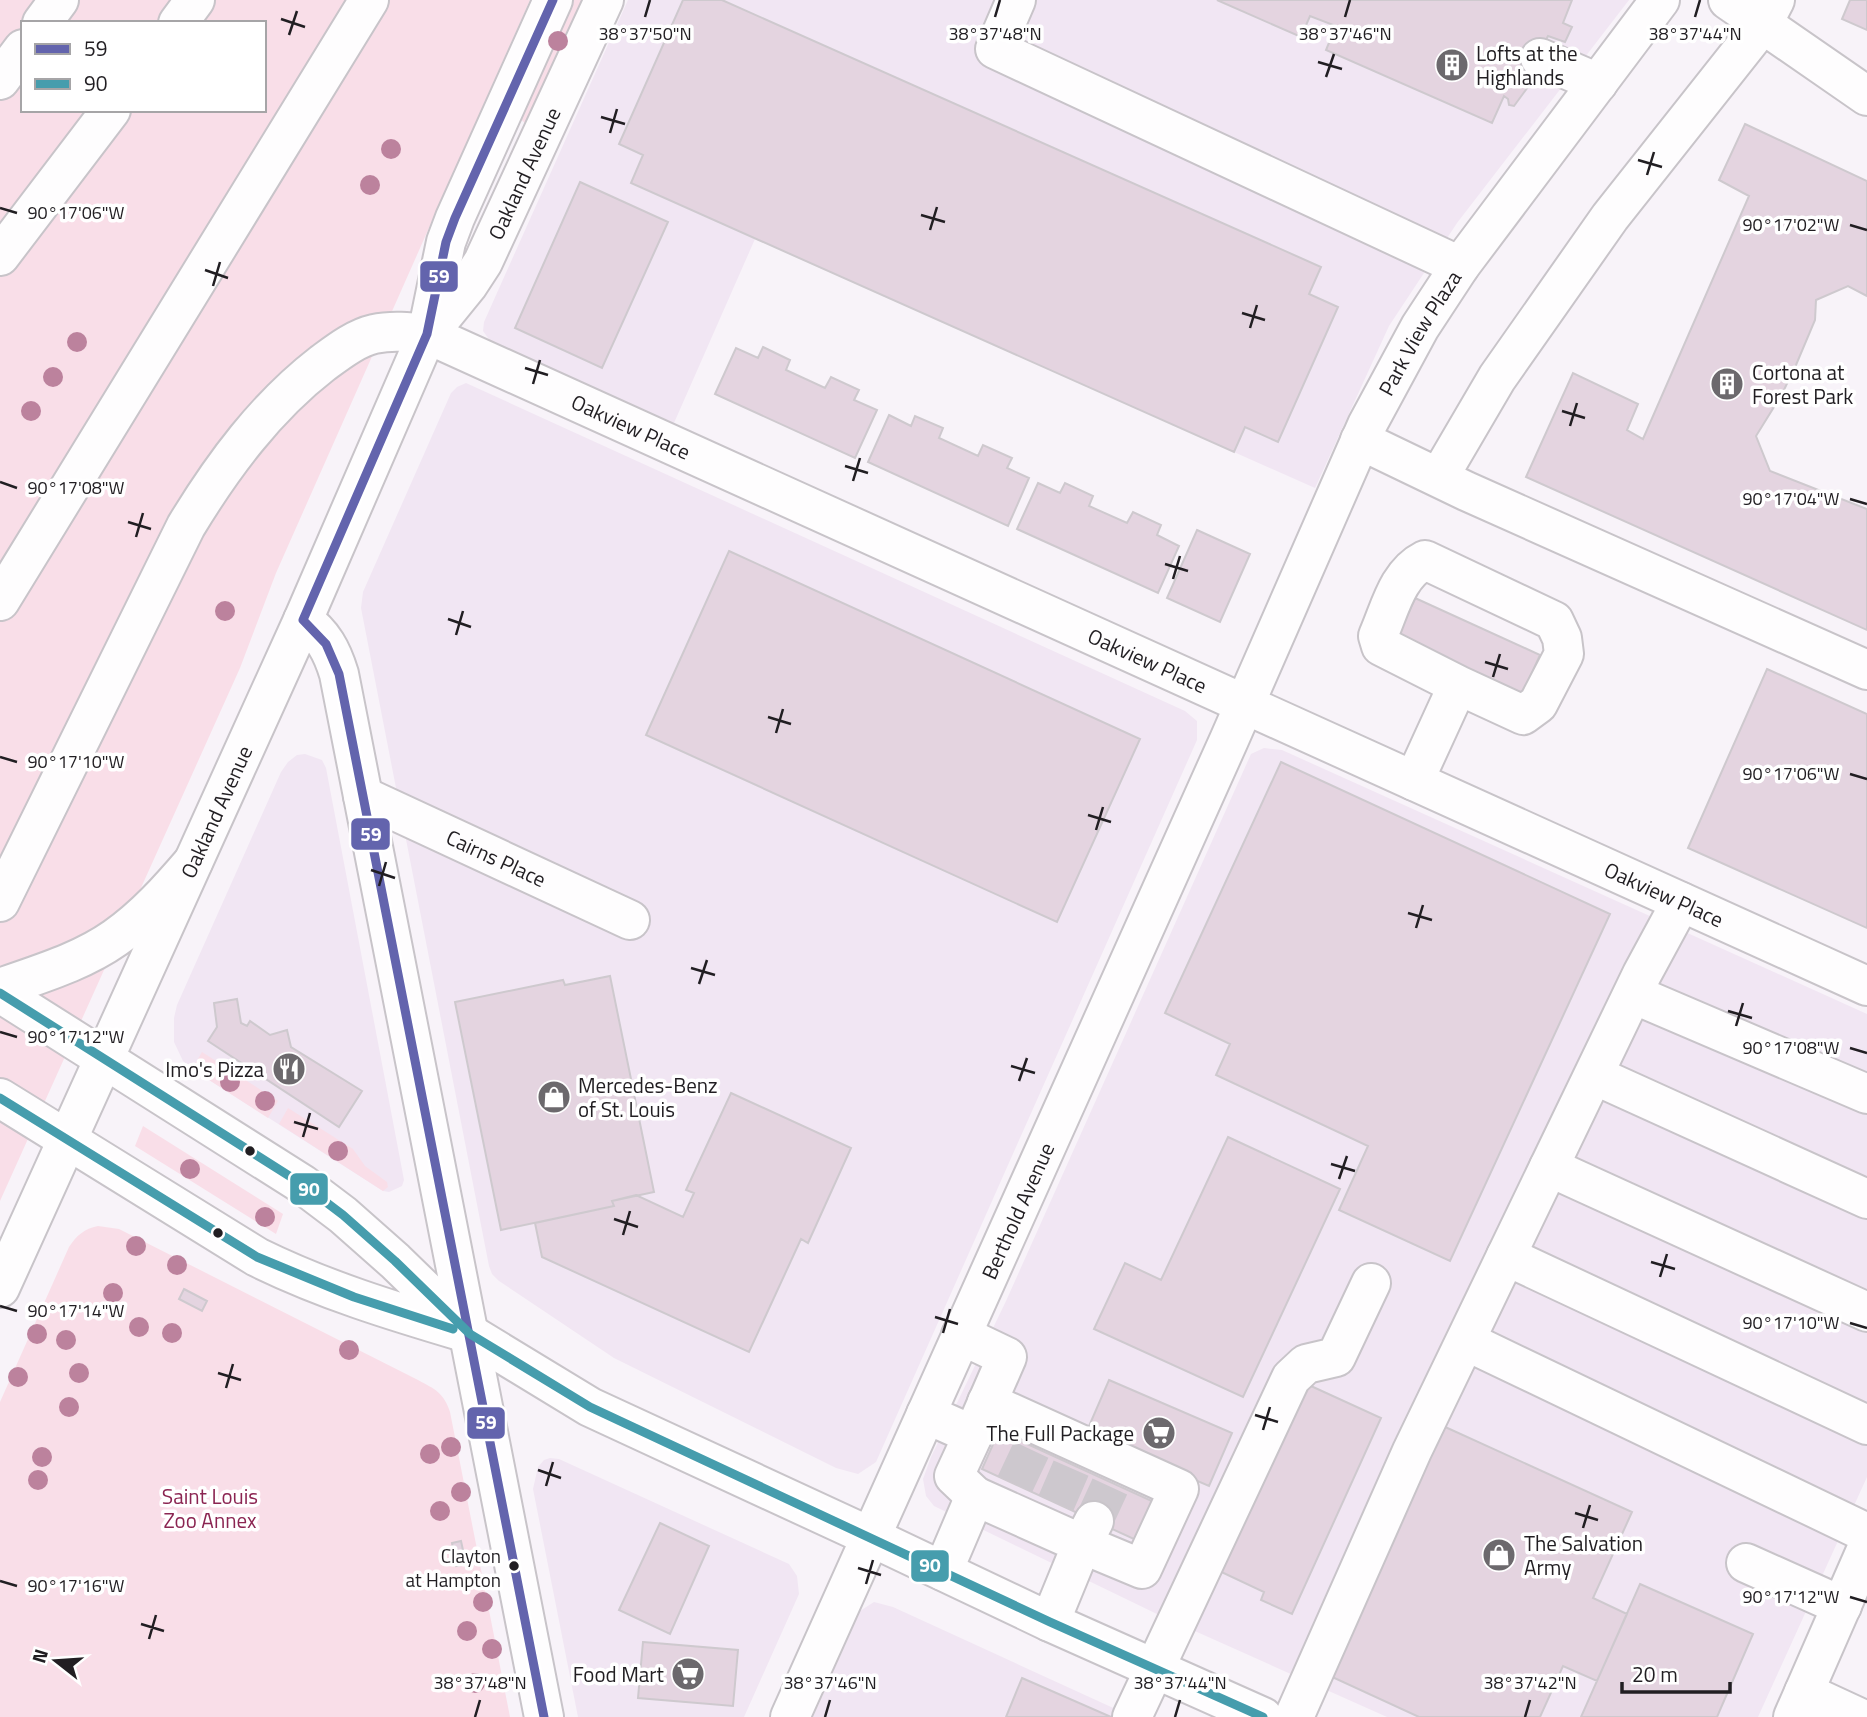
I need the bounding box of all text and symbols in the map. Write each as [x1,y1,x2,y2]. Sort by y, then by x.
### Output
text: 38°37'50"N [598,20,692,47]
text: 38°37'48"N [948,20,1042,47]
text: 38°37'46"N [1298,20,1392,47]
text: 38°37'44"N [1648,20,1742,47]
legend [21,21,266,112]
text: 59 [84,32,108,64]
place label: Lofts at the Highlands [1476,37,1578,93]
building icon: Lofts at the Highlands [1433,46,1471,84]
text: 90 [84,67,108,99]
street label: Oakland Avenue [480,102,568,245]
text: 90°17'06"W [28,199,125,226]
text: 90°17'02"W [1743,211,1840,238]
line badge: 59 [419,260,459,293]
text: 59 [428,261,450,290]
street label: Park View Plaza [1370,263,1469,401]
place label: Cortona at Forest Park [1752,356,1853,412]
building icon: Cortona at Forest Park [1708,365,1746,403]
street label: Oakview Place [566,385,696,467]
text: 90°17'08"W [28,474,125,501]
text: 90°17'04"W [1743,485,1840,512]
street label: Oakview Place [1083,619,1212,701]
street label: Oakland Avenue [172,740,260,883]
text: 90°17'10"W [28,748,125,775]
text: 90°17'06"W [1743,760,1840,787]
line badge: 59 [350,817,391,851]
text: 59 [360,819,382,848]
street label: Cairns Place [441,821,552,895]
street label: Oakview Place [1599,853,1729,935]
text: 90°17'12"W [28,1023,125,1050]
text: 90°17'08"W [1743,1034,1840,1061]
restaurant icon: Imo's Pizza [270,1050,308,1088]
place label: Imo's Pizza [165,1053,264,1085]
place label: Mercedes-Benz of St. Louis [578,1069,718,1125]
shop icon: Mercedes-Benz of St. Louis [535,1078,573,1116]
street label: Berthold Avenue [973,1137,1062,1284]
unlabelled marker [243,1144,257,1158]
line badge: 90 [289,1172,329,1206]
text: 90 [298,1174,320,1203]
unlabelled marker [211,1226,225,1240]
text: 90°17'14"W [28,1297,125,1324]
text: 90°17'10"W [1743,1309,1840,1336]
line badge: 59 [466,1406,506,1440]
text: 59 [475,1407,497,1436]
supermarket icon: The Full Package [1140,1414,1178,1452]
place label: The Full Package [986,1417,1134,1449]
park label: Saint Louis Zoo Annex [162,1480,258,1536]
place label: The Salvation Army [1524,1527,1643,1583]
shop icon: The Salvation Army [1480,1536,1518,1574]
place label: Clayton at Hampton [406,1541,501,1594]
line badge: 90 [910,1549,950,1583]
text: 90 [919,1550,941,1579]
marker: Clayton at Hampton [507,1559,521,1573]
text: 90°17'16"W [28,1572,125,1599]
text: 90°17'12"W [1743,1583,1840,1610]
north arrow [21,1626,91,1696]
text: N [23,1645,55,1666]
scale bar [1622,1650,1730,1694]
supermarket icon: Food Mart [669,1655,707,1693]
place label: Food Mart [573,1658,665,1690]
text: 20 m [1632,1658,1678,1690]
text: 38°37'48"N [433,1669,527,1696]
text: 38°37'46"N [783,1669,877,1696]
text: 38°37'44"N [1133,1669,1227,1696]
text: 38°37'42"N [1483,1669,1577,1696]

